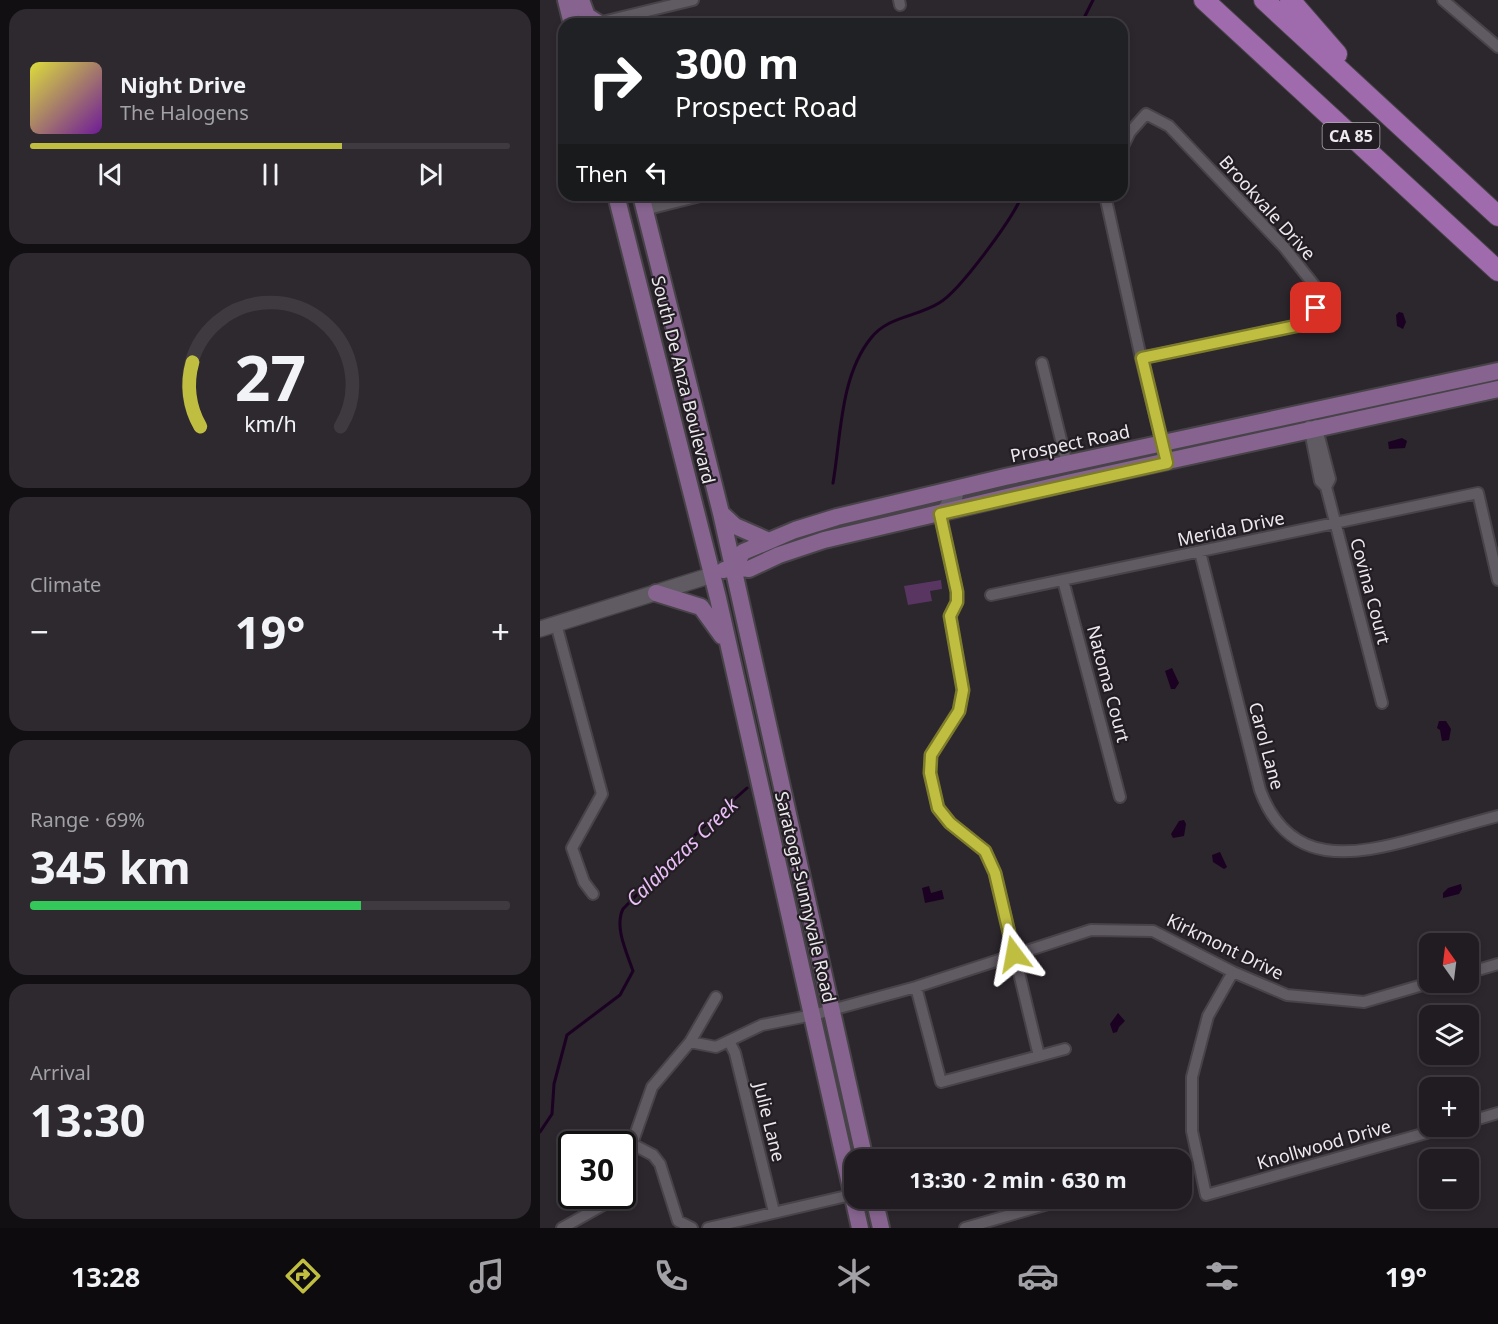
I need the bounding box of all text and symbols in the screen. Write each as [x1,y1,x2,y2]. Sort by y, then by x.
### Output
text: 300 m [675,34,799,91]
icon: right [576,42,654,120]
text: Night Drive [120,69,246,99]
text: Prospect Road [675,88,858,125]
text: The Halogens [120,99,249,126]
road number: CA 85 [1322,123,1380,149]
street label: Brookvale Drive [1214,150,1321,265]
icon: left [640,156,673,189]
icon: previous [94,158,127,191]
icon: pause [254,158,287,191]
icon: next [414,158,447,191]
text: Then [576,158,628,188]
street label: South De Anza Boulevard [646,273,721,486]
pin [1290,282,1341,333]
icon: arrive [1299,291,1332,324]
text: 27 [234,334,306,419]
text: km/h [244,410,296,439]
street label: Prospect Road [1008,419,1132,467]
street label: Merida Drive [1175,505,1287,551]
street label: Covina Court [1345,535,1397,647]
text: Climate [30,571,101,598]
text: 19° [235,601,305,662]
text: − [30,609,49,654]
text: + [491,609,510,654]
street label: Natoma Court [1082,623,1136,745]
street label: Carol Lane [1244,699,1290,792]
street label: Saratoga-Sunnyvale Road [770,789,842,1005]
water label: Calabazas Creek [620,791,744,912]
text: Range · 69% [30,806,145,833]
text: 345 km [30,836,191,897]
street label: Kirkmont Drive [1163,907,1288,985]
position arrow [982,922,1046,986]
north arrow [1419,933,1479,993]
map controls [1419,933,1479,1209]
button: layers [1419,1005,1479,1065]
text: Arrival [30,1059,91,1086]
button: + [1419,1077,1479,1137]
street label: Julie Lane [748,1078,791,1164]
text: 13:30 [30,1089,146,1150]
street label: Knollwood Drive [1254,1113,1394,1175]
speed limit sign: 30 [558,1131,636,1209]
button: − [1419,1149,1479,1209]
text: 13:30 · 2 min · 630 m [909,1164,1127,1194]
icon: directions [282,1255,324,1297]
icon: music [466,1255,508,1297]
icon: phone [650,1255,692,1297]
icon: climate [833,1255,875,1297]
icon: car [1017,1255,1059,1297]
icon: filters [1201,1255,1243,1297]
text: 13:28 [71,1258,140,1295]
text: 19° [1385,1258,1427,1295]

